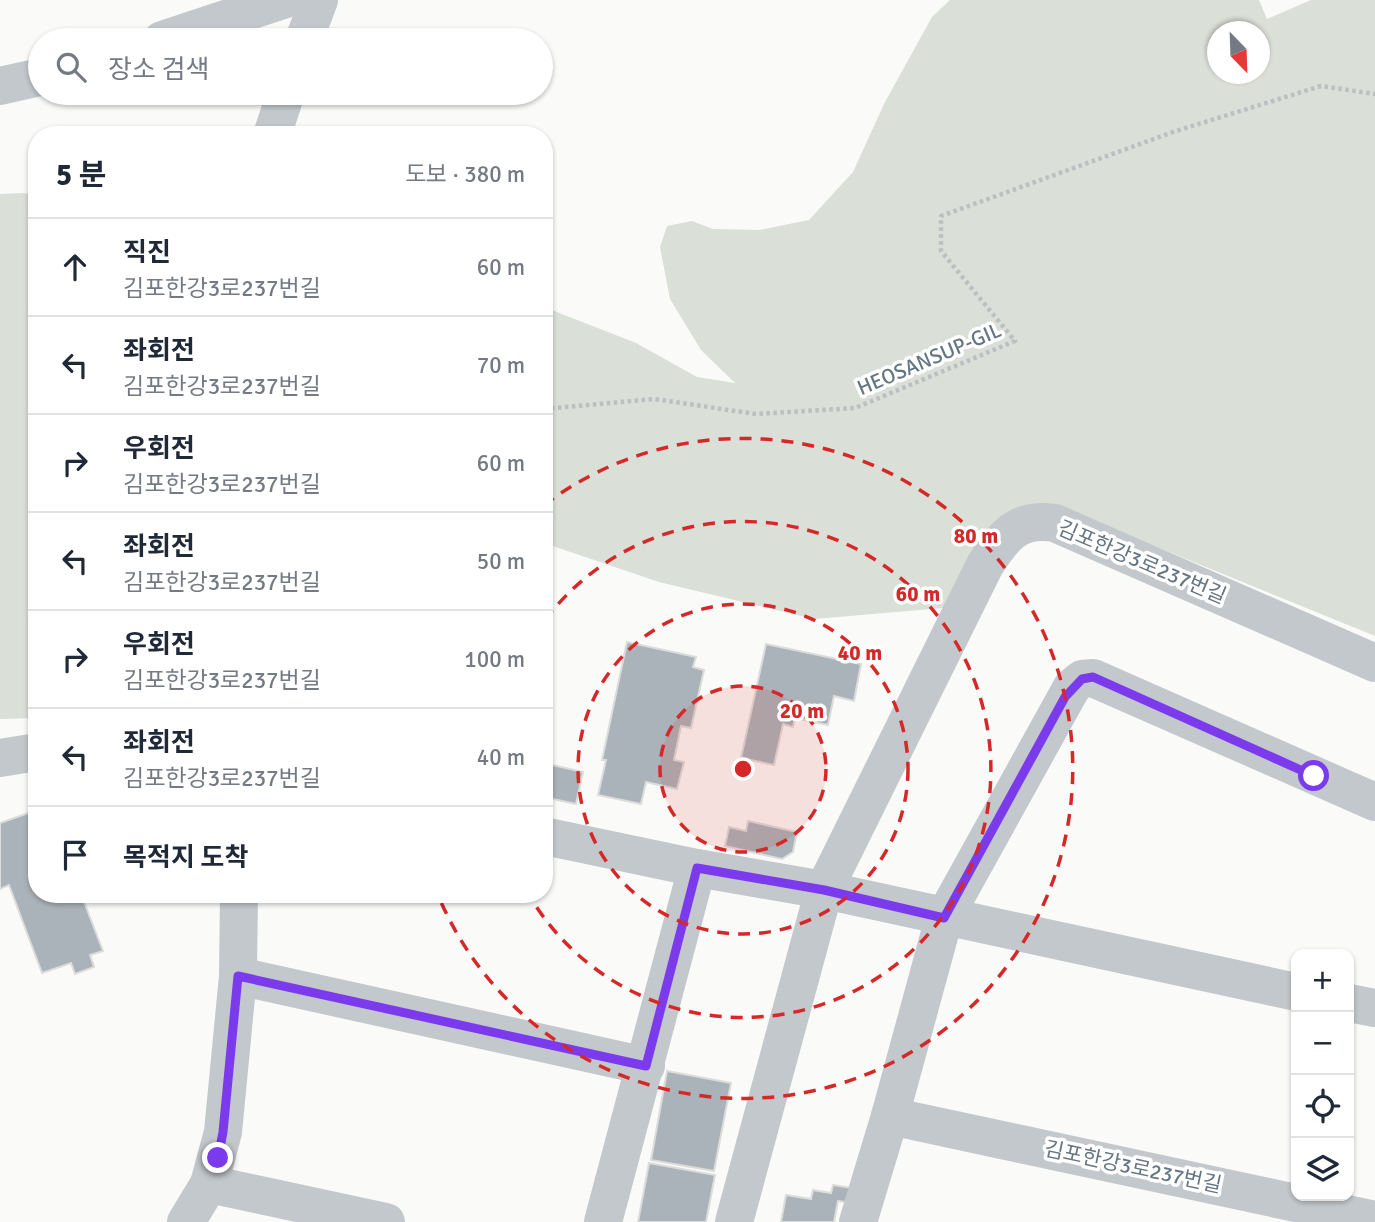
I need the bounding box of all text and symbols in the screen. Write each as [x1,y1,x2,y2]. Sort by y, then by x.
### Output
north arrow [1207,21,1270,84]
search box [28,28,553,105]
icon: search [52,48,90,86]
text: 장소 검색 [108,54,209,86]
text: 5 분 [56,157,106,194]
text: 도보 · 380 m [405,160,525,189]
text: 직진 [123,237,171,269]
icon: ahead [56,248,94,286]
text: 60 m [477,253,525,282]
text: 김포한강3로237번길 [123,274,321,303]
street label: HEOSANSUP-GIL [853,317,1005,401]
text: 좌회전 [123,335,195,367]
icon: left [56,346,94,384]
text: 70 m [477,351,525,380]
text: 김포한강3로237번길 [123,372,321,401]
text: 우회전 [123,433,195,465]
icon: right [56,444,94,482]
text: 60 m [477,449,525,478]
text: 김포한강3로237번길 [123,470,321,499]
street label: 김포한강3로237번길 [1054,515,1230,609]
text: 80 m [954,523,998,549]
text: 좌회전 [123,531,195,563]
icon: left [56,542,94,580]
text: 50 m [477,547,525,576]
text: 김포한강3로237번길 [123,568,321,597]
text: 60 m [896,581,940,607]
text: 우회전 [123,629,195,661]
icon: right [56,640,94,678]
text: 40 m [838,640,882,666]
text: 100 m [464,645,525,674]
text: 김포한강3로237번길 [123,666,321,695]
text: 20 m [780,698,824,724]
text: 좌회전 [123,727,195,759]
icon: left [56,738,94,776]
text: 40 m [477,743,525,772]
centre of rings [731,757,755,781]
route start [1298,760,1329,791]
text: 김포한강3로237번길 [123,764,321,793]
icon: arrive [56,836,94,874]
text: 목적지 도착 [123,842,248,874]
map controls [1291,949,1354,1201]
button: + [1291,949,1354,1012]
button: − [1291,1012,1354,1075]
button: locate [1291,1075,1354,1138]
street label: 김포한강3로237번길 [1042,1136,1224,1198]
button: layers [1291,1138,1354,1201]
route end [202,1142,233,1173]

